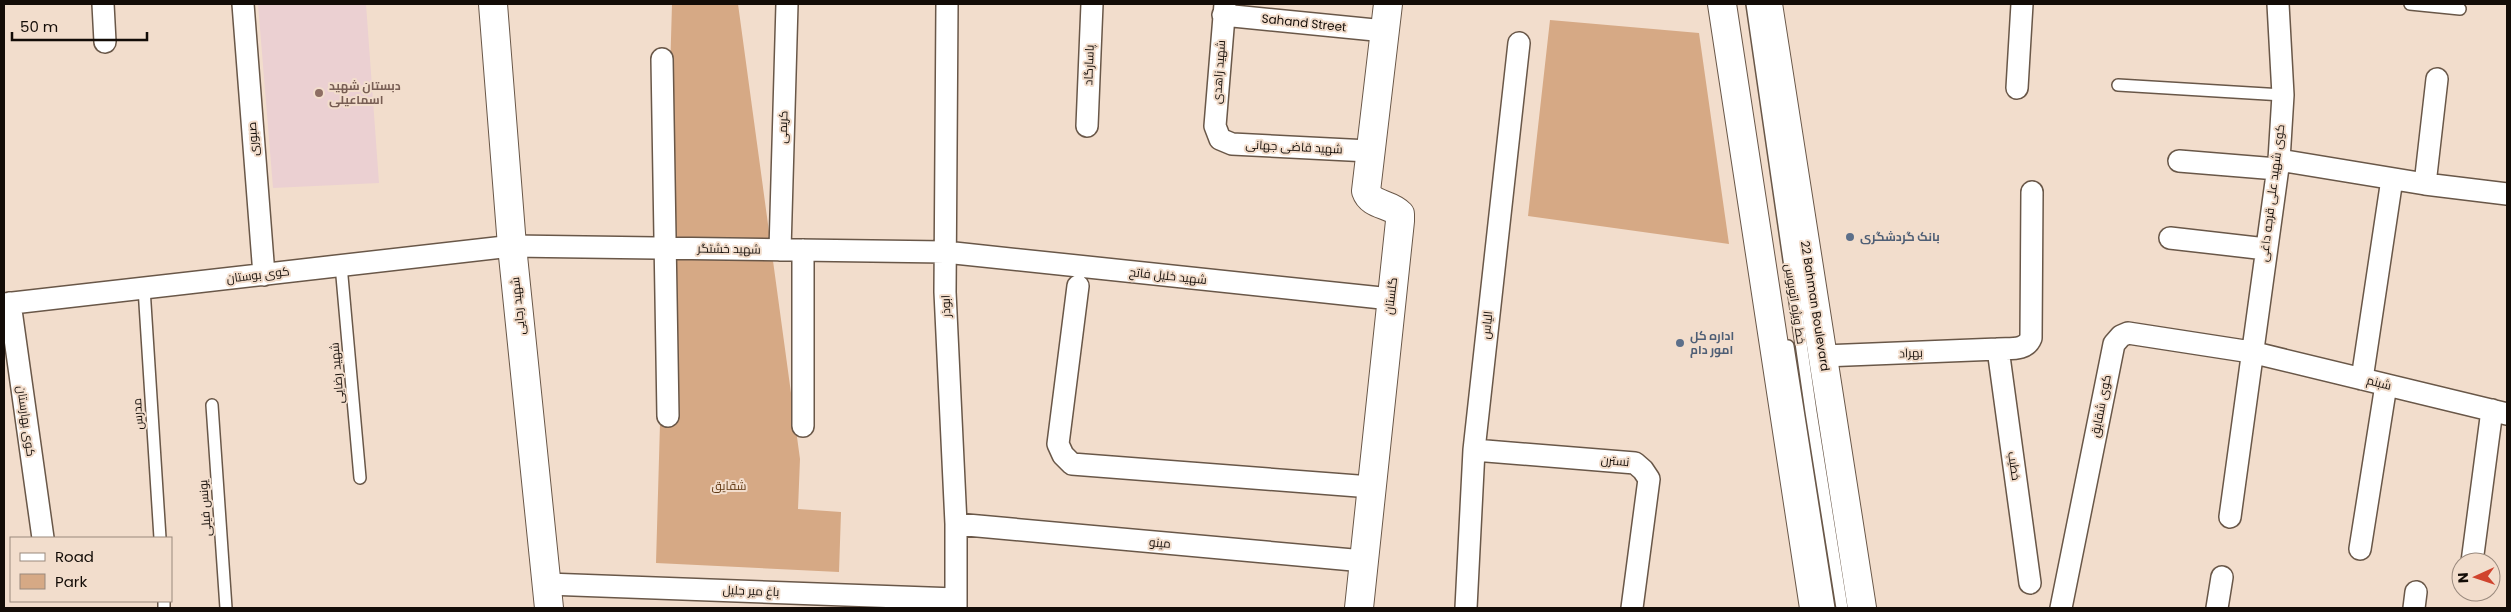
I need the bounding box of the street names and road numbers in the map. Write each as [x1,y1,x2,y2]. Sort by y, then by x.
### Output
street label: Sahand Street [1261,10,1347,35]
street label: شهید زاهدی [1208,39,1229,105]
street label: پاسارگاد [1079,44,1099,86]
street label: کریمی [773,110,792,144]
street label: صبوری [243,121,262,157]
street label: کوی شهید علی قرجه داغی [2255,123,2288,263]
street label: شهید قاضی جهانی [1245,135,1343,158]
street label: شهید خشتگر [696,239,761,258]
street label: 22 Bahman Boulevard [1797,239,1834,372]
street label: کوی بوستان [225,262,291,287]
street label: شهید خلیل فاتح [1128,263,1208,288]
street label: خط ویژه اتوبوس [1781,263,1810,345]
street label: شهید رجایی [506,276,529,336]
street label: گلستان [1380,276,1401,315]
street label: ابوذر [937,295,954,318]
street label: الیاس [1477,310,1496,340]
street label: شهید رضایی [325,342,348,404]
street label: بهراد [1899,344,1923,361]
street label: شبنم [2365,371,2393,394]
street label: کوی شقایق [2086,373,2115,439]
street label: کوی بهارستان [13,384,40,457]
street label: مدرس [128,398,147,430]
street label: خطیب [2004,450,2025,481]
street label: نسترن [1600,451,1630,470]
street label: یونس فیلی [194,478,215,537]
street label: مینو [1148,533,1172,552]
street label: باغ میر جلیل [722,581,780,600]

